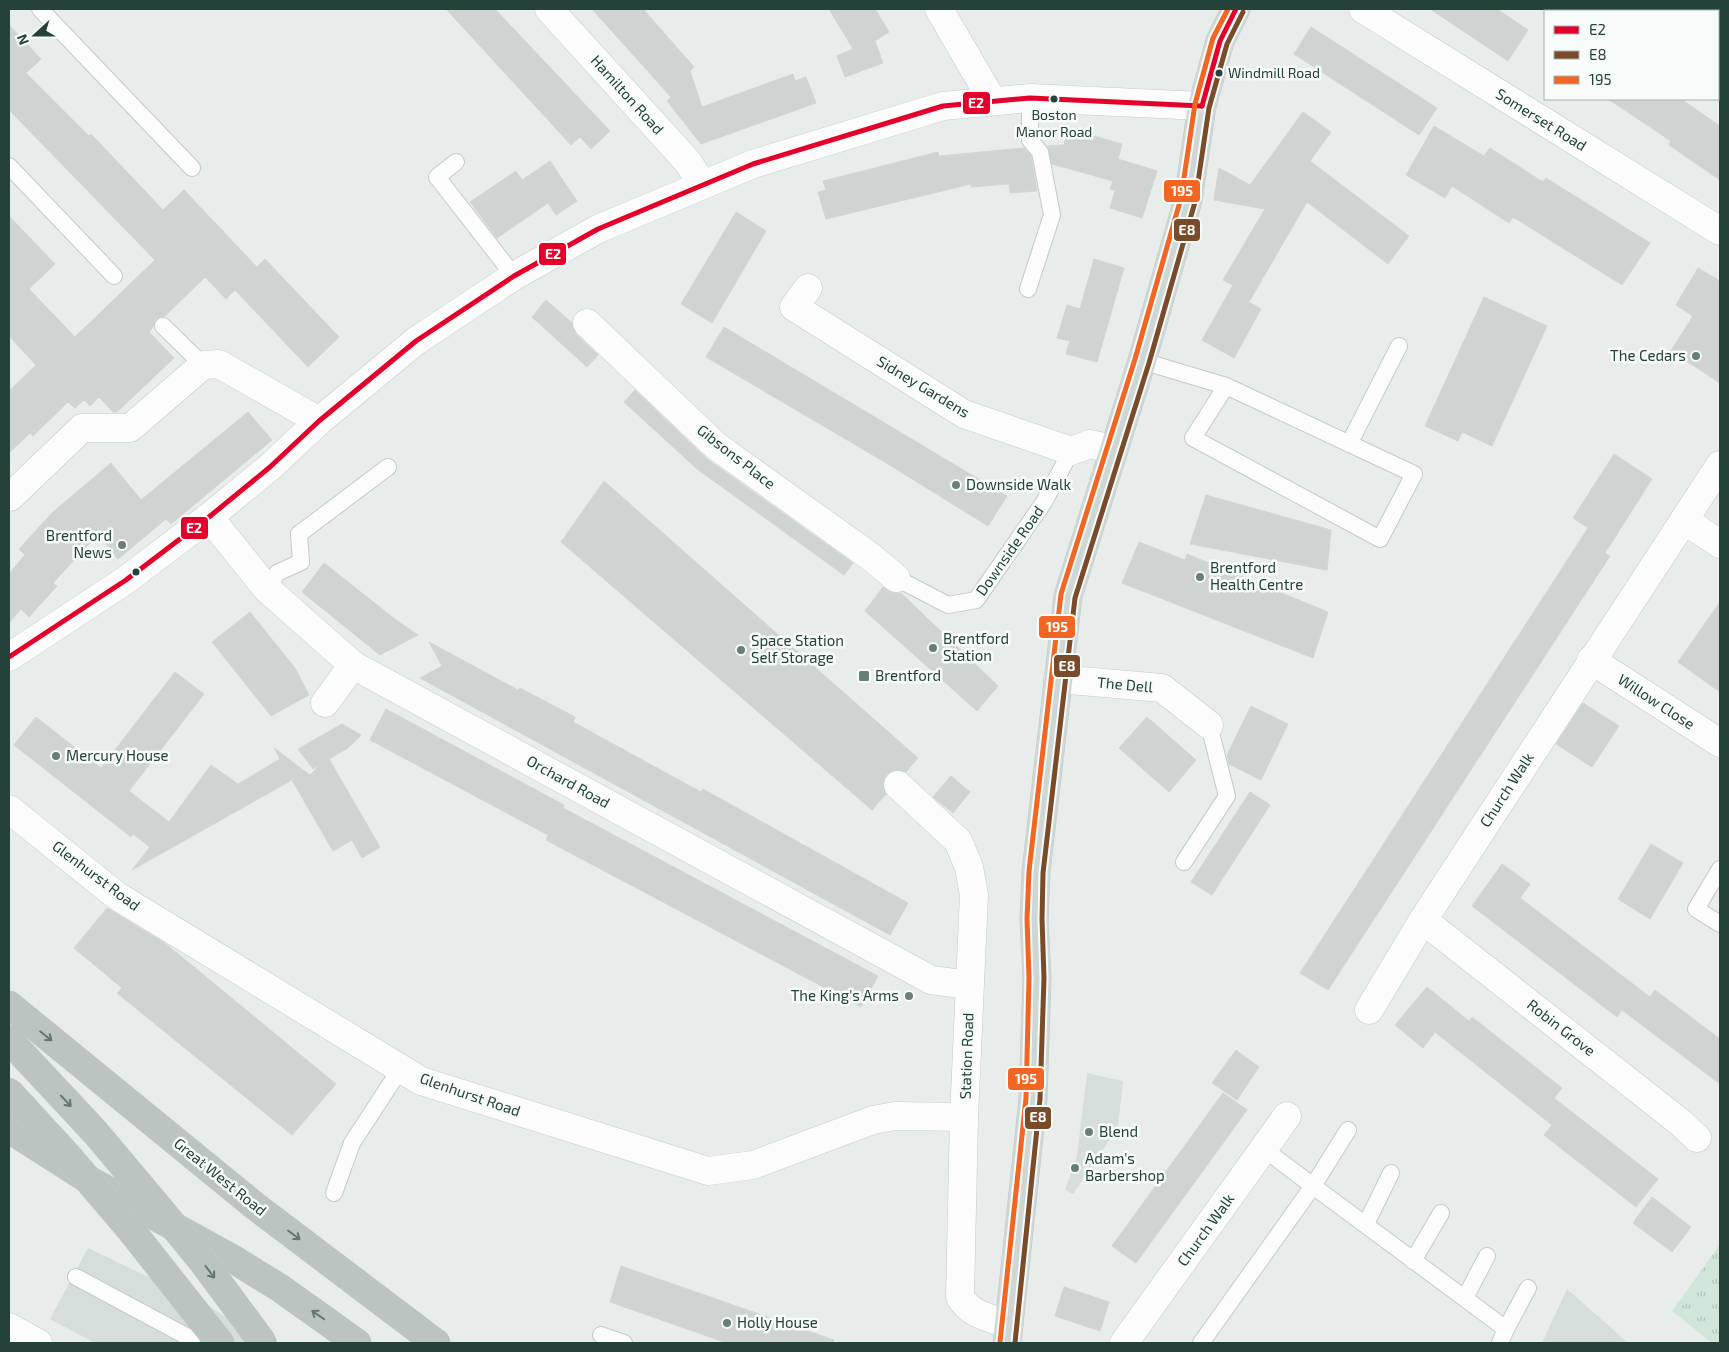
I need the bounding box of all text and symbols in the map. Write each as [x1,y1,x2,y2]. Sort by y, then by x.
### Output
north arrow [10,10,60,60]
legend [1544,10,1719,100]
text: E2 [1589,20,1606,38]
text: N [13,32,32,48]
text: E8 [1589,45,1607,63]
street label: Hamilton Road [587,51,668,138]
place label: Windmill Road [1228,64,1320,81]
marker: Windmill Road [1214,68,1224,78]
text: 195 [1589,70,1612,88]
street label: Somerset Road [1493,84,1590,154]
line badge: E2 [962,91,991,115]
text: E2 [968,94,984,111]
marker: Boston Manor Road [1049,94,1059,104]
place label: Boston Manor Road [1016,106,1092,140]
line badge: 195 [1163,179,1201,203]
text: 195 [1171,182,1193,199]
line badge: E8 [1173,218,1201,242]
text: E8 [1179,221,1195,238]
line badge: E2 [538,242,567,266]
text: E2 [545,245,561,262]
place label: The Cedars [1610,346,1686,364]
marker: The Cedars [1690,350,1702,362]
street label: Sidney Gardens [874,351,973,421]
street label: Gibsons Place [694,420,779,492]
place label: Downside Walk [966,475,1071,493]
marker: Downside Walk [950,479,962,491]
street label: Downside Road [972,502,1047,599]
line badge: E2 [180,516,209,540]
text: E2 [186,519,202,536]
place label: Brentford News [46,526,112,561]
marker: Brentford News [116,539,128,551]
place label: Brentford Health Centre [1210,558,1303,593]
unlabelled marker [131,567,141,577]
marker: Brentford Health Centre [1194,571,1206,583]
line badge: 195 [1038,615,1076,639]
text: 195 [1046,618,1068,635]
place label: Brentford Station [943,629,1009,664]
place label: Space Station Self Storage [751,631,844,666]
marker: Brentford Station [927,642,939,654]
marker: Space Station Self Storage [735,644,747,656]
line badge: E8 [1053,654,1081,678]
text: E8 [1059,657,1075,674]
place label: Brentford [875,666,941,684]
marker: Brentford [857,669,871,683]
street label: Willow Close [1615,670,1698,733]
street label: The Dell [1097,673,1154,695]
place label: Mercury House [66,746,169,764]
street label: Church Walk [1475,749,1537,830]
marker: Mercury House [50,750,62,762]
street label: Orchard Road [524,751,613,811]
street label: Glenhurst Road [49,836,144,914]
place label: The King's Arms [791,986,899,1004]
marker: The King's Arms [903,990,915,1002]
street label: Robin Grove [1524,995,1599,1059]
street label: Station Road [955,1012,977,1100]
one-way arrow [39,1031,52,1042]
line badge: 195 [1007,1067,1045,1091]
street label: Glenhurst Road [418,1068,523,1120]
text: 195 [1015,1070,1037,1087]
one-way arrow [60,1094,72,1107]
line badge: E8 [1024,1106,1052,1130]
text: E8 [1030,1108,1046,1125]
place label: Blend [1099,1122,1138,1140]
marker: Blend [1083,1126,1095,1138]
street label: Great West Road [171,1133,270,1219]
place label: Adam's Barbershop [1085,1149,1165,1184]
marker: Adam's Barbershop [1069,1162,1081,1174]
street label: Church Walk [1173,1189,1238,1269]
one-way arrow [287,1230,300,1241]
one-way arrow [205,1265,216,1278]
one-way arrow [312,1309,325,1320]
place label: Holly House [737,1313,818,1331]
marker: Holly House [721,1317,733,1329]

